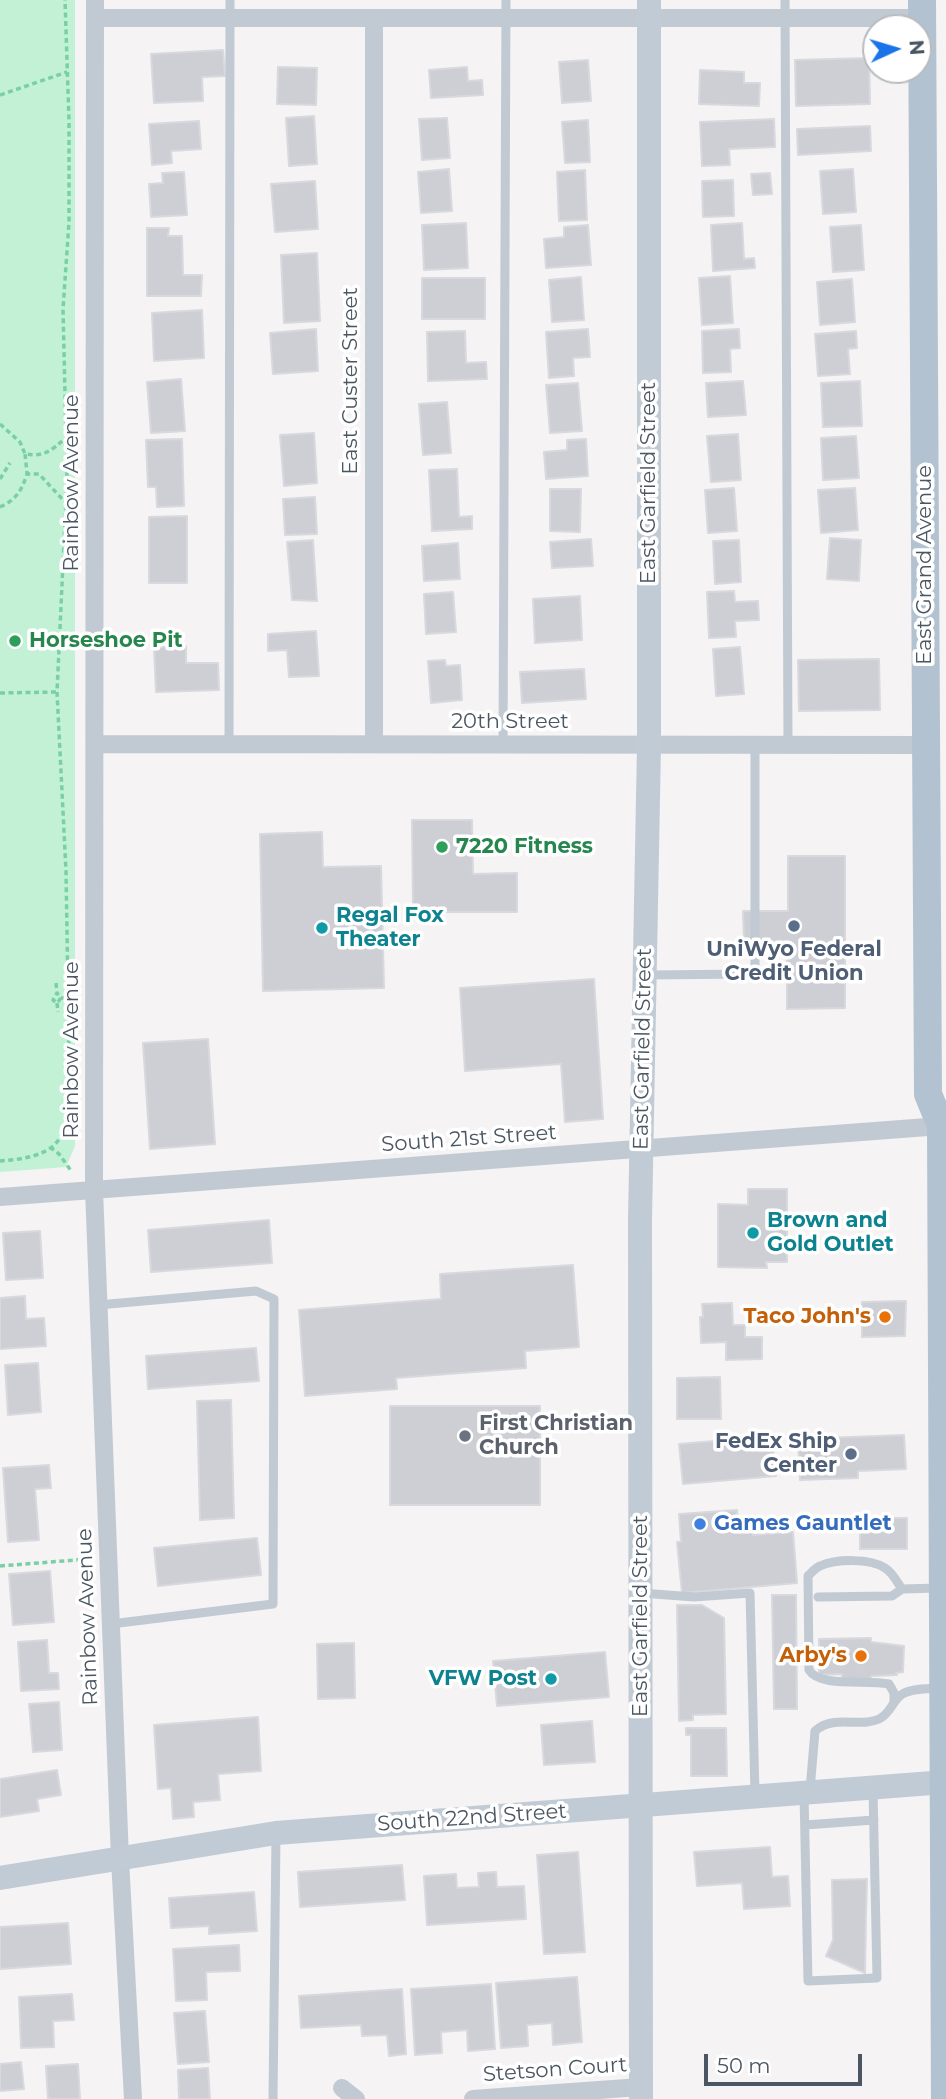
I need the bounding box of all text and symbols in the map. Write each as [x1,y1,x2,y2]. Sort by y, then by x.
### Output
north arrow [862,14,932,84]
text: N [904,39,928,56]
street label: East Custer Street [338,287,364,475]
street label: East Garfield Street [636,382,662,584]
street label: Rainbow Avenue [59,394,85,572]
street label: East Grand Avenue [912,465,938,665]
place label: Horseshoe Pit [29,628,183,654]
marker: Horseshoe Pit [7,633,23,649]
street label: 20th Street [451,709,569,735]
place label: 7220 Fitness [456,834,593,860]
marker: 7220 Fitness [434,839,450,855]
place label: Regal Fox Theater [336,903,444,953]
marker: UniWyo Federal Credit Union [786,918,802,934]
marker: Regal Fox Theater [314,920,330,936]
place label: UniWyo Federal Credit Union [706,937,882,987]
street label: East Garfield Street [629,948,657,1150]
street label: Rainbow Avenue [59,961,85,1139]
street label: South 21st Street [380,1120,558,1158]
place label: Brown and Gold Outlet [767,1208,894,1258]
marker: Brown and Gold Outlet [745,1225,761,1241]
place label: Taco John's [743,1304,871,1330]
marker: Taco John's [877,1309,893,1325]
place label: First Christian Church [479,1411,633,1461]
marker: First Christian Church [457,1428,473,1444]
place label: FedEx Ship Center [715,1429,837,1479]
marker: FedEx Ship Center [843,1446,859,1462]
place label: Games Gauntlet [714,1511,892,1537]
street label: East Garfield Street [628,1515,654,1717]
marker: Games Gauntlet [692,1516,708,1532]
street label: Rainbow Avenue [72,1528,104,1706]
place label: Arby's [779,1643,847,1669]
marker: Arby's [853,1648,869,1664]
place label: VFW Post [429,1666,537,1692]
marker: VFW Post [543,1671,559,1687]
street label: South 22nd Street [377,1799,567,1837]
scale bar [708,2039,866,2084]
street label: Stetson Court [482,2052,628,2088]
text: 50 m [717,2053,771,2078]

